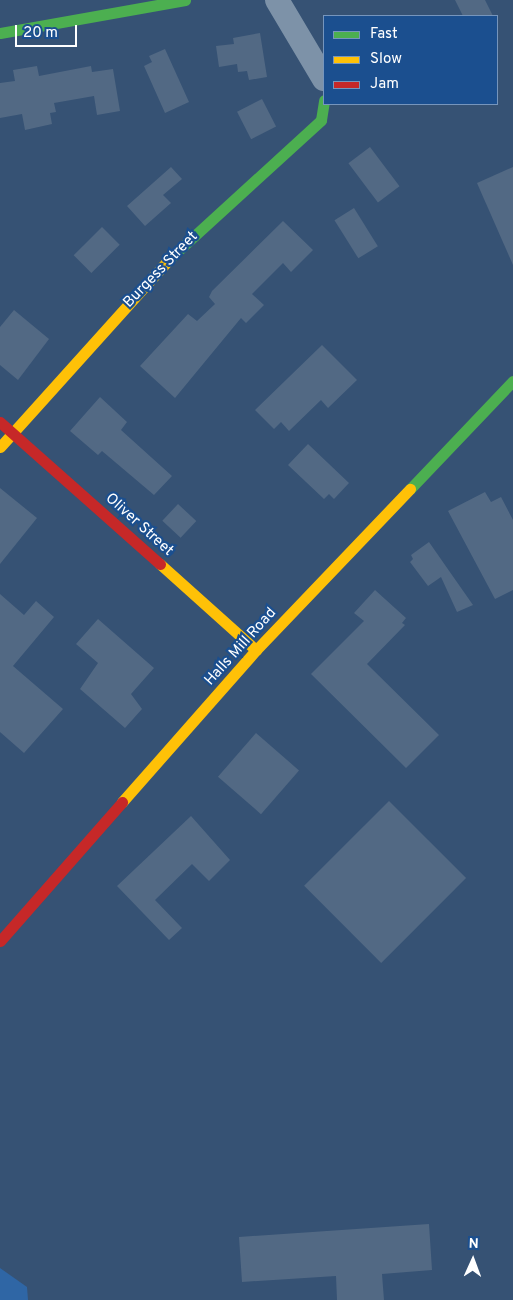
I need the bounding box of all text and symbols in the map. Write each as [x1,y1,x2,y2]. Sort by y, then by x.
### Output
scale bar [18,15,80,47]
legend [323,15,498,105]
text: 20 m [23,24,58,43]
text: Fast [370,25,398,44]
text: Slow [370,50,402,69]
text: Jam [370,75,399,94]
street label: Burgess Street [120,228,202,312]
street label: Oliver Street [101,490,177,560]
street label: Halls Mill Road [201,604,281,690]
north arrow [448,1235,498,1285]
text: N [468,1236,479,1253]

